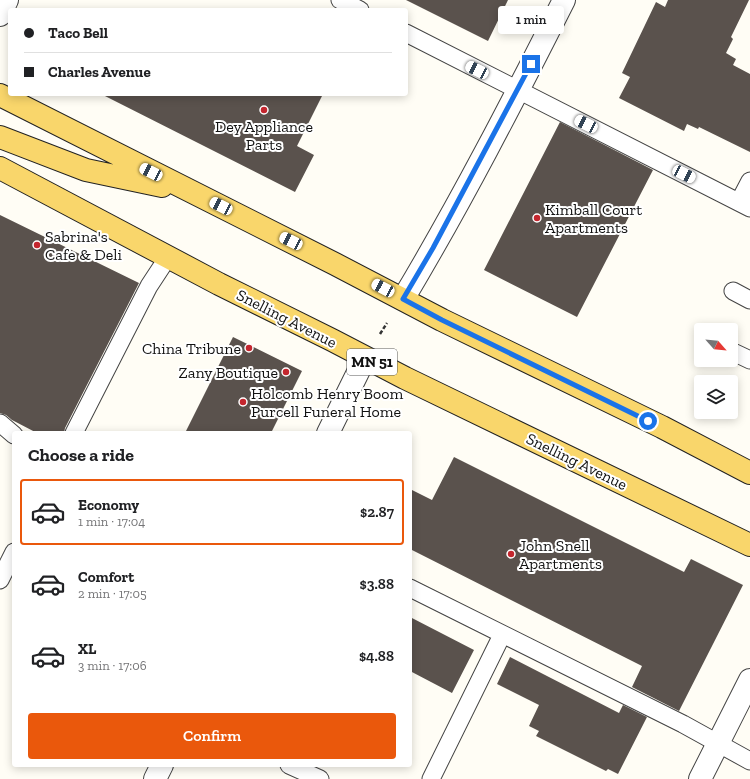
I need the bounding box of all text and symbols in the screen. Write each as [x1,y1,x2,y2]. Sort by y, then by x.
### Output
callout: 1 min [498,6,564,34]
text: 1 min [516,12,546,27]
text: Taco Bell [48,24,108,42]
route end [522,55,540,73]
car [464,59,490,81]
text: Charles Avenue [48,63,151,81]
marker: Dey Appliance Parts [259,105,269,115]
car [573,113,599,135]
place label: Dey Appliance Parts [215,117,313,154]
car [138,161,164,183]
car [671,163,697,185]
car [208,195,234,217]
place label: Kimball Court Apartments [545,200,642,237]
marker: Kimball Court Apartments [532,213,542,223]
place label: Sabrina's Cafe & Deli [45,227,123,264]
car [278,230,304,252]
marker: Sabrina's Cafe & Deli [32,240,42,250]
car [370,277,396,299]
street label: Snelling Avenue [233,285,340,352]
north arrow [694,323,738,367]
map controls [694,323,738,419]
place label: China Tribune [142,339,241,358]
marker: China Tribune [244,343,254,353]
road number: MN 51 [347,349,397,375]
place label: Zany Boutique [179,363,278,382]
marker: Zany Boutique [281,367,291,377]
button: layers [694,375,738,419]
place label: Holcomb Henry Boom Purcell Funeral Home [251,384,403,421]
marker: Holcomb Henry Boom Purcell Funeral Home [238,397,248,407]
route start [639,412,657,430]
street label: Snelling Avenue [523,429,630,494]
text: Choose a ride [28,444,134,466]
icon: car [30,494,66,530]
text: Economy [78,496,139,514]
text: $2.87 [360,503,394,521]
text: 1 min · 17:04 [78,514,145,529]
place label: John Snell Apartments [519,536,602,573]
marker: John Snell Apartments [506,549,516,559]
icon: car [30,566,66,602]
text: Comfort [78,568,134,586]
text: $3.88 [360,575,394,593]
text: 2 min · 17:05 [78,586,147,601]
icon: car [30,638,66,674]
text: XL [78,640,96,658]
text: $4.88 [359,647,394,665]
text: 3 min · 17:06 [78,658,147,673]
button: Confirm [28,713,396,759]

